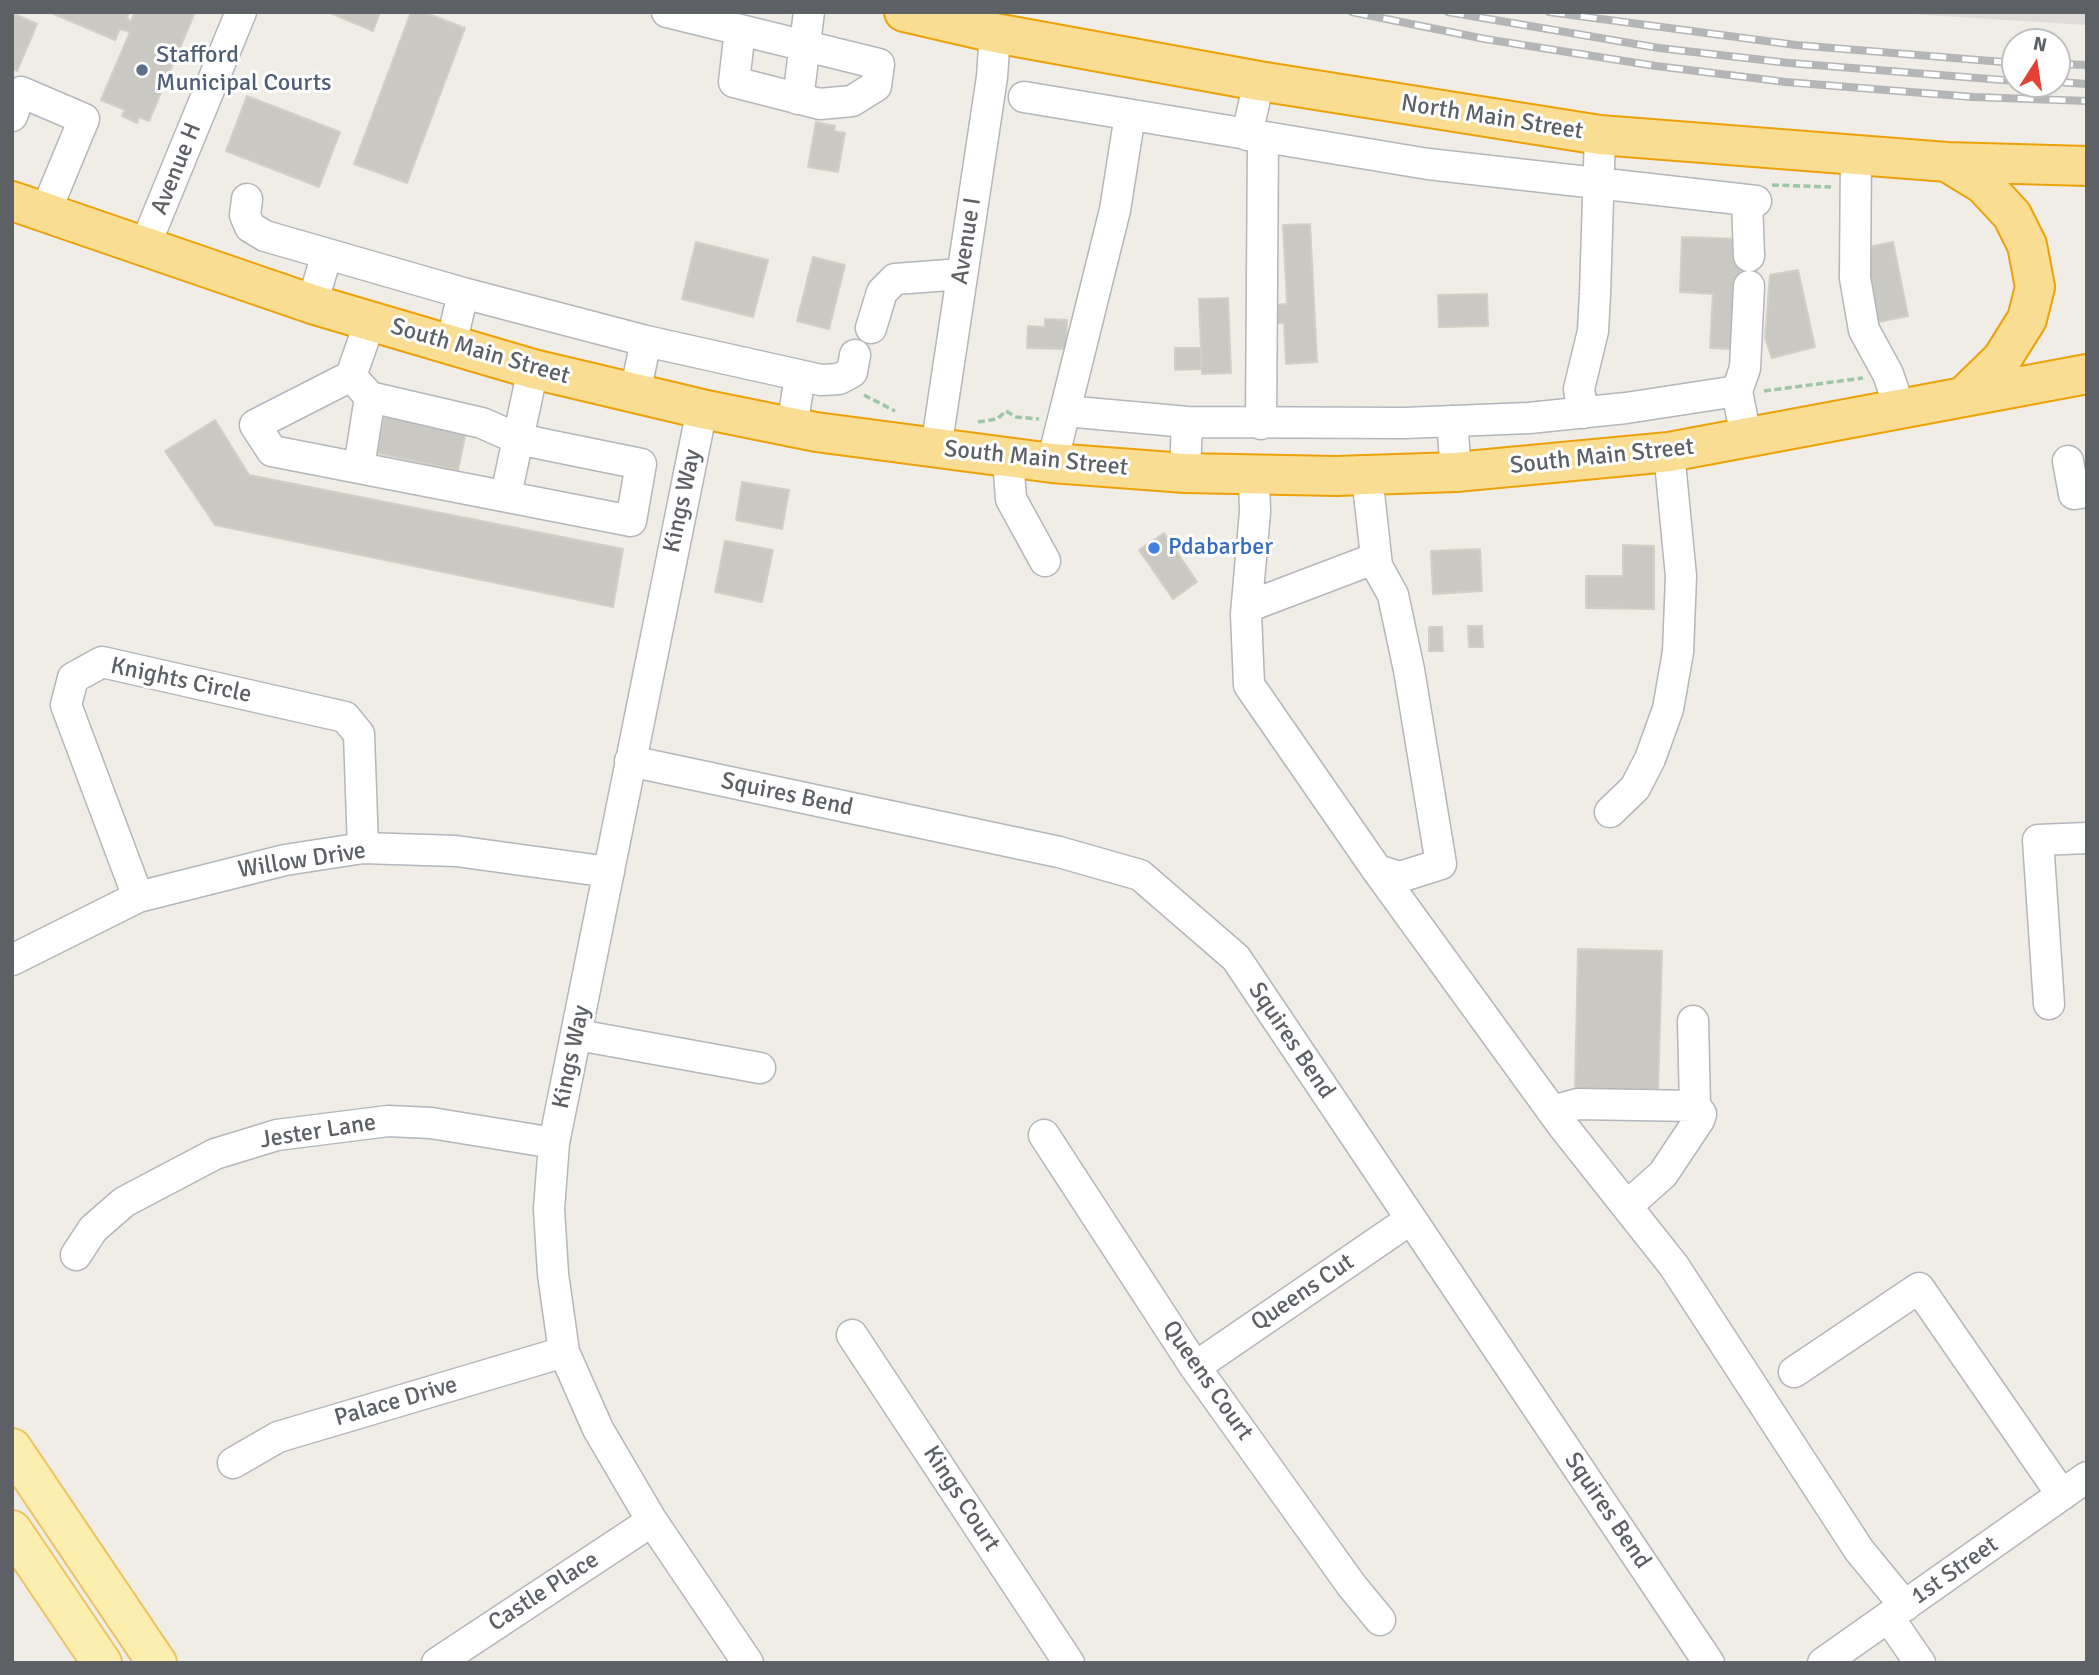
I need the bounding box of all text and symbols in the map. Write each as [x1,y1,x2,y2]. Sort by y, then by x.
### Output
north arrow [2001,28,2071,98]
text: N [2031,31,2049,58]
place label: Stafford Municipal Courts [156,42,332,98]
marker: Stafford Municipal Courts [134,62,150,78]
street label: North Main Street [1399,89,1585,147]
street label: Avenue H [146,119,208,219]
street label: Avenue I [946,196,988,286]
street label: South Main Street [387,313,573,391]
street label: South Main Street [1509,433,1695,481]
street label: South Main Street [943,435,1129,483]
street label: Kings Way [658,447,708,555]
place label: Pdabarber [1168,534,1273,562]
marker: Pdabarber [1146,540,1162,556]
street label: Knights Circle [108,652,254,710]
street label: Squires Bend [718,767,856,823]
street label: Willow Drive [236,837,368,885]
street label: Squires Bend [1242,977,1340,1105]
street label: Kings Way [547,1003,597,1111]
street label: Jester Lane [258,1109,378,1155]
street label: Queens Cut [1246,1248,1360,1338]
street label: Queens Court [1155,1316,1259,1446]
street label: Palace Drive [331,1371,461,1433]
street label: Kings Court [916,1441,1006,1557]
street label: Squires Bend [1558,1447,1656,1575]
street label: 1st Street [1906,1531,2004,1611]
street label: Castle Place [484,1546,604,1638]

